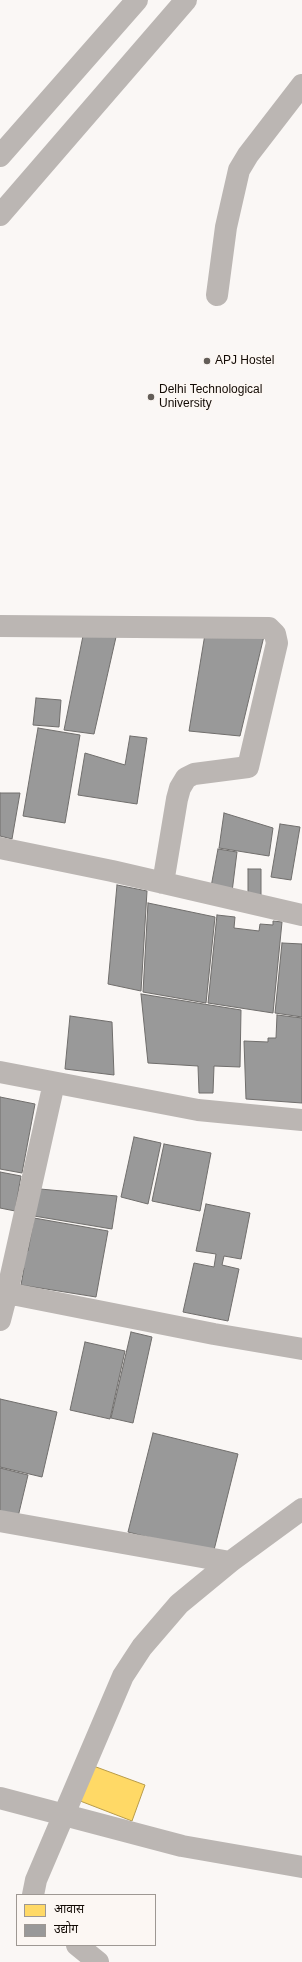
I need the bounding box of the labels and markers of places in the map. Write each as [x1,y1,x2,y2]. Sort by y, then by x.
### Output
place label: APJ Hostel [215,354,274,368]
marker: APJ Hostel [202,356,212,366]
place label: Delhi Technological University [159,383,262,411]
marker: Delhi Technological University [146,392,156,402]

